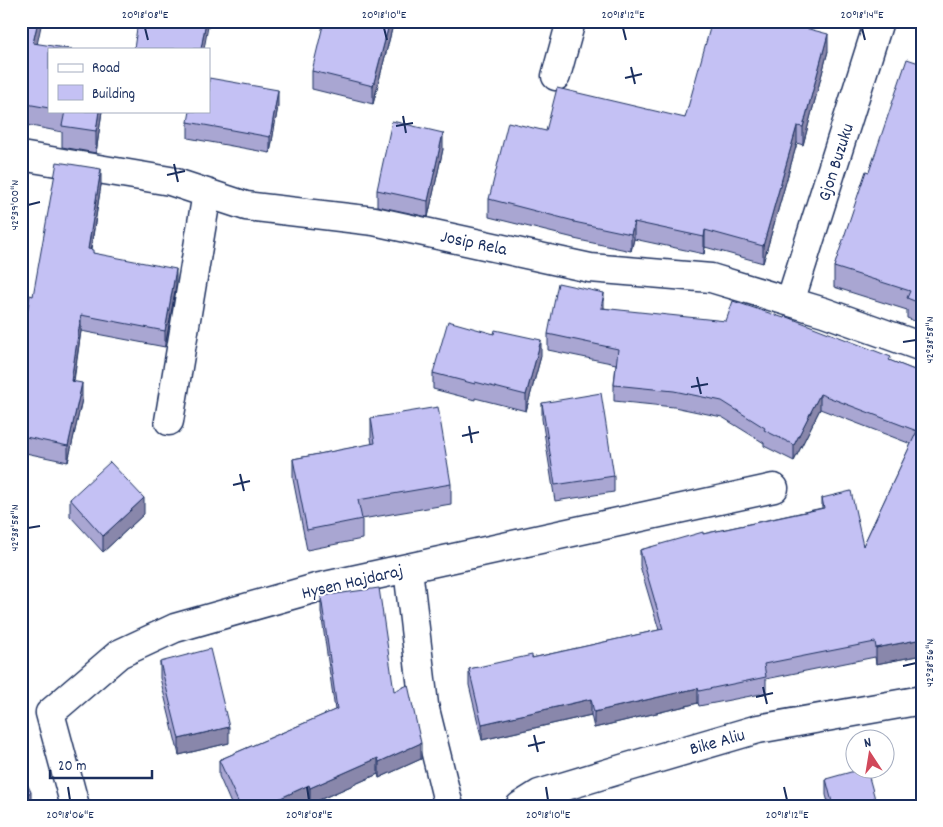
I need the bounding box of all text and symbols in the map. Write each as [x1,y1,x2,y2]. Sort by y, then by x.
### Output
text: 20°18'08"E [122,7,169,24]
text: 20°18'10"E [362,7,407,24]
text: 20°18'12"E [601,7,645,24]
text: 20°18'14"E [841,7,884,24]
legend [48,48,210,112]
text: Road [92,58,120,80]
text: Building [92,84,135,106]
street label: Gjon Buzuku [813,121,862,205]
text: 42°39'00"N [7,180,24,230]
street label: Josip Rela [438,225,510,264]
text: 42°38'58"N [922,316,939,364]
text: 42°38'58"N [7,504,24,552]
street label: Hysen Hajdaraj [299,560,406,607]
text: 42°38'56"N [922,639,939,687]
street label: Bike Aliu [687,724,748,763]
north arrow [846,730,896,780]
text: N [862,733,873,754]
scale bar [50,747,152,779]
text: 20 m [58,756,86,778]
text: 20°18'06"E [46,807,94,824]
text: 20°18'08"E [286,807,333,824]
text: 20°18'10"E [526,807,571,824]
text: 20°18'12"E [765,807,809,824]

